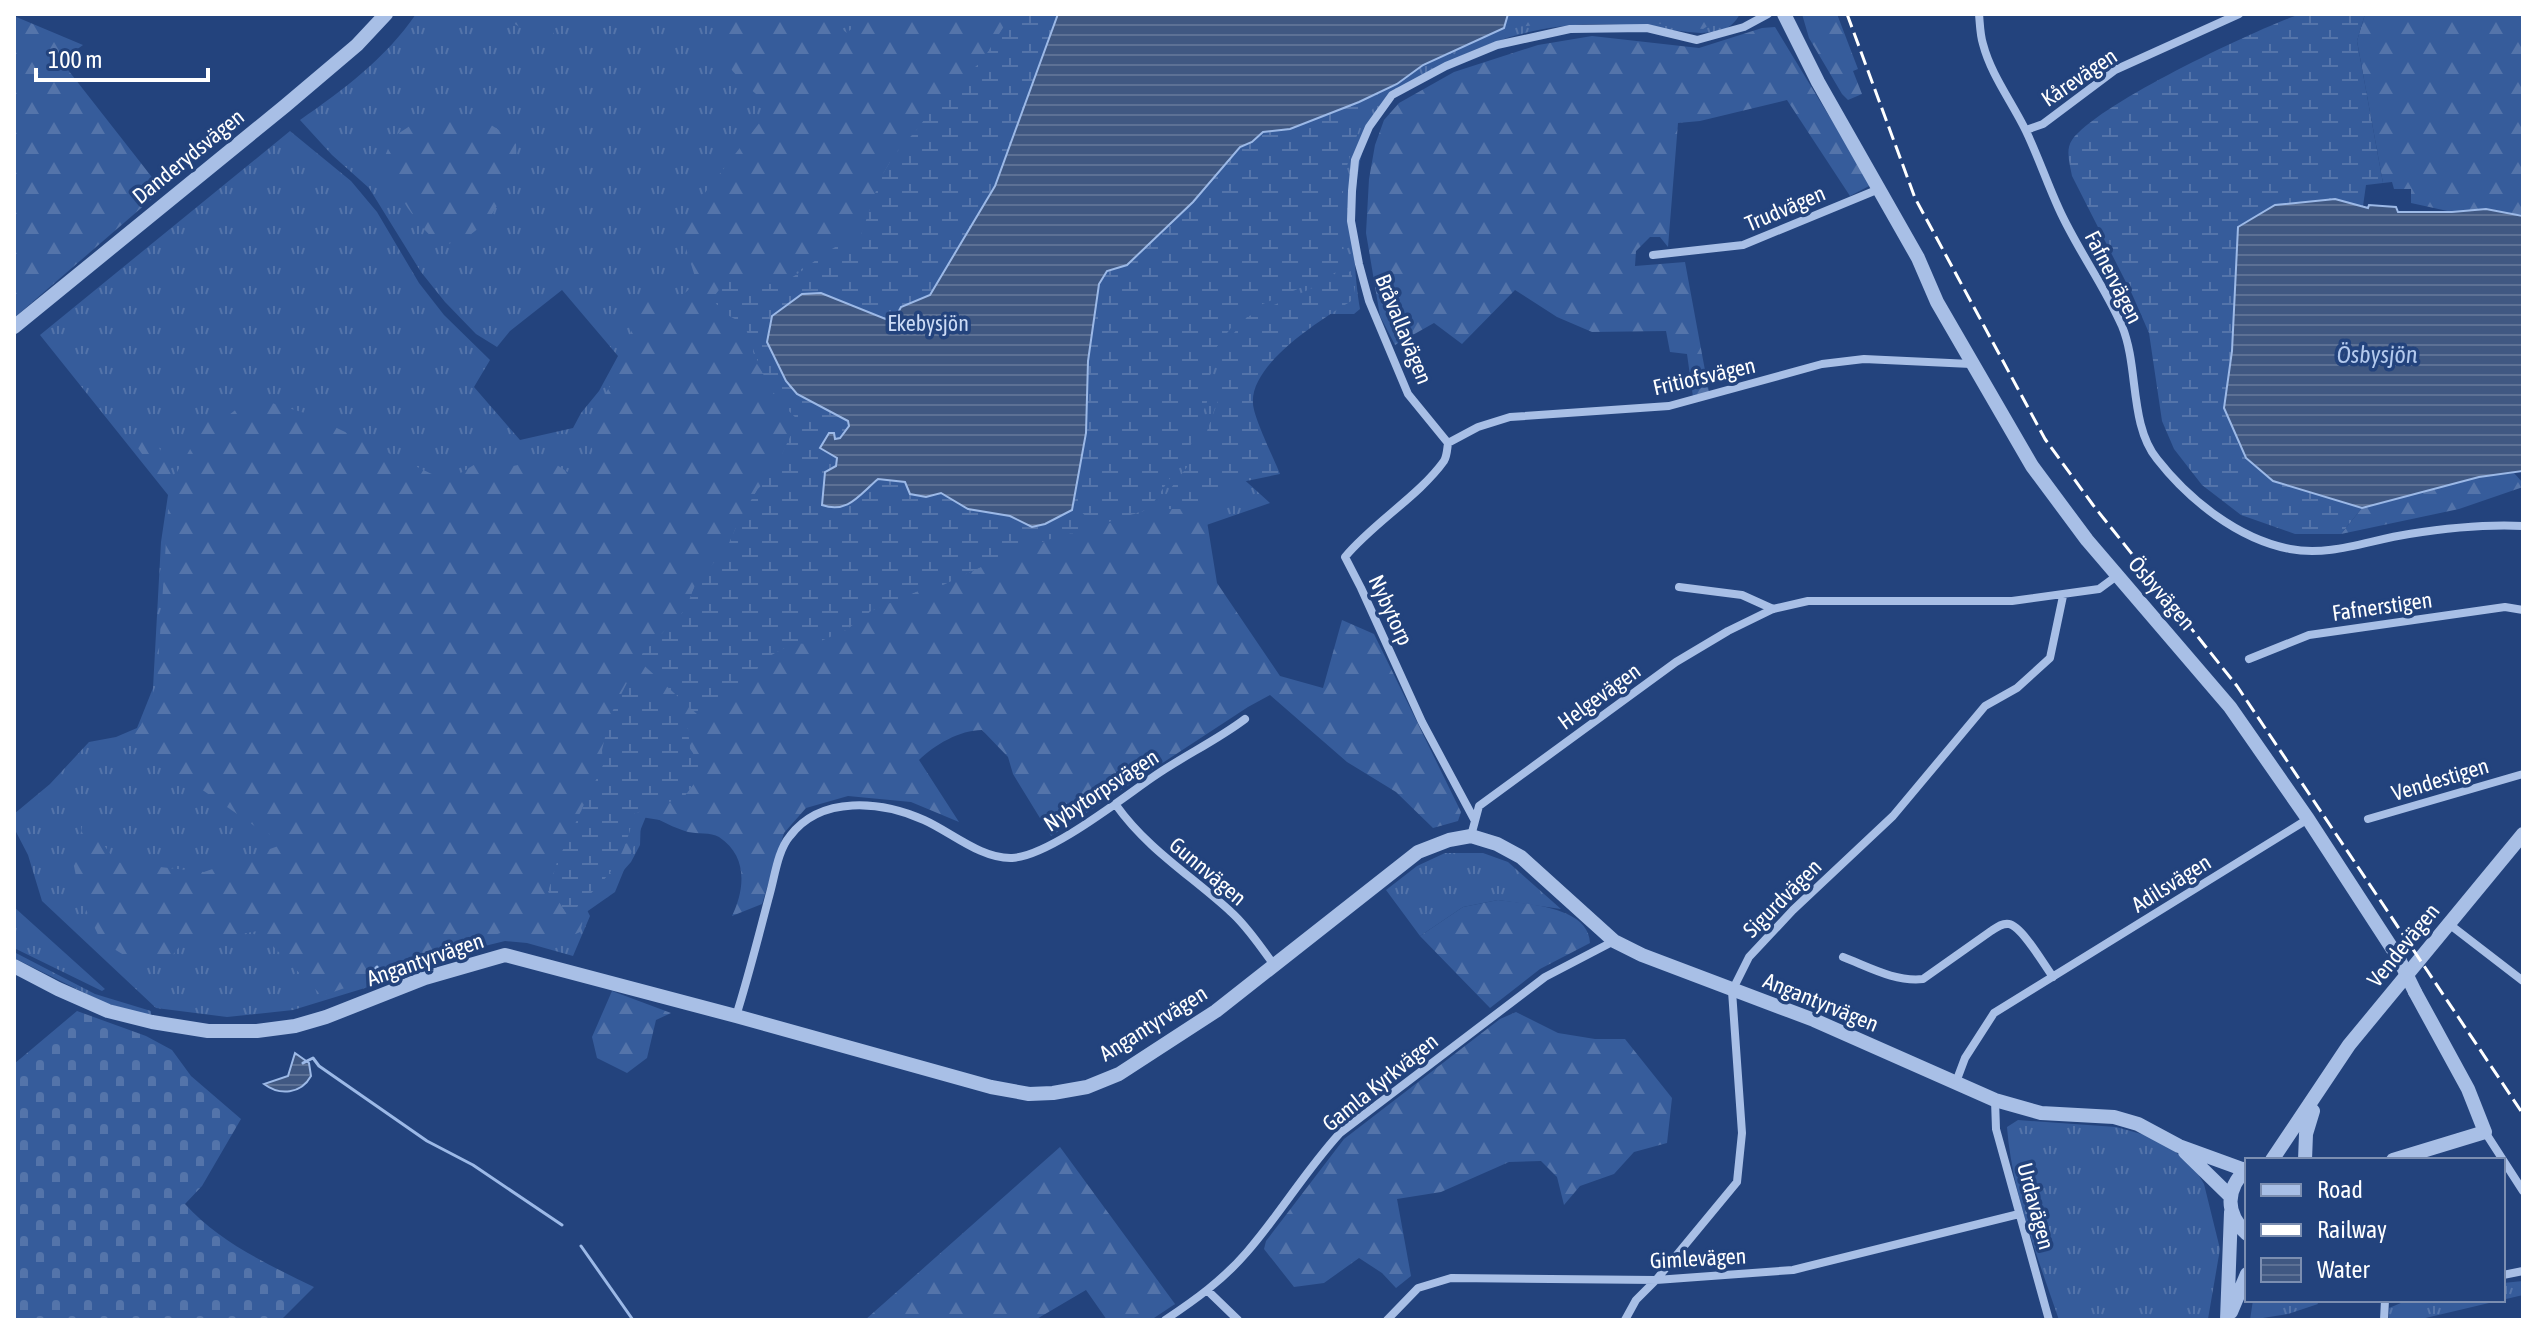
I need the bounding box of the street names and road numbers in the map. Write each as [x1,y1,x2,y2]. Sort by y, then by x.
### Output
street label: Kårevägen [2036,42,2122,112]
street label: Danderydsvägen [127,103,249,209]
street label: Trudvägen [1741,179,1829,237]
street label: Fafnervägen [2080,226,2148,328]
street label: Bråvallavägen [1370,270,1438,388]
street label: Fritiofsvägen [1650,352,1758,400]
street label: Ösbyvägen [2123,551,2201,635]
street label: Nybytorp [1363,571,1419,649]
street label: Fafnerstigen [2330,586,2434,626]
street label: Helgevägen [1553,657,1645,735]
street label: Nybytorpsvägen [1039,743,1163,837]
street label: Vendestigen [2388,752,2492,806]
street label: Gunnvägen [1164,831,1252,911]
street label: Adilsvägen [2127,848,2215,918]
street label: Sigurdvägen [1737,853,1827,943]
street label: Vendevägen [2362,898,2444,992]
street label: Angantyrvägen [363,927,487,991]
street label: Angantyrvägen [1760,967,1882,1037]
street label: Angantyrvägen [1094,980,1212,1066]
street label: Gamla Kyrkvägen [1317,1028,1443,1136]
street label: Urdavägen [2012,1160,2060,1252]
street label: Gimlevägen [1649,1242,1747,1274]

